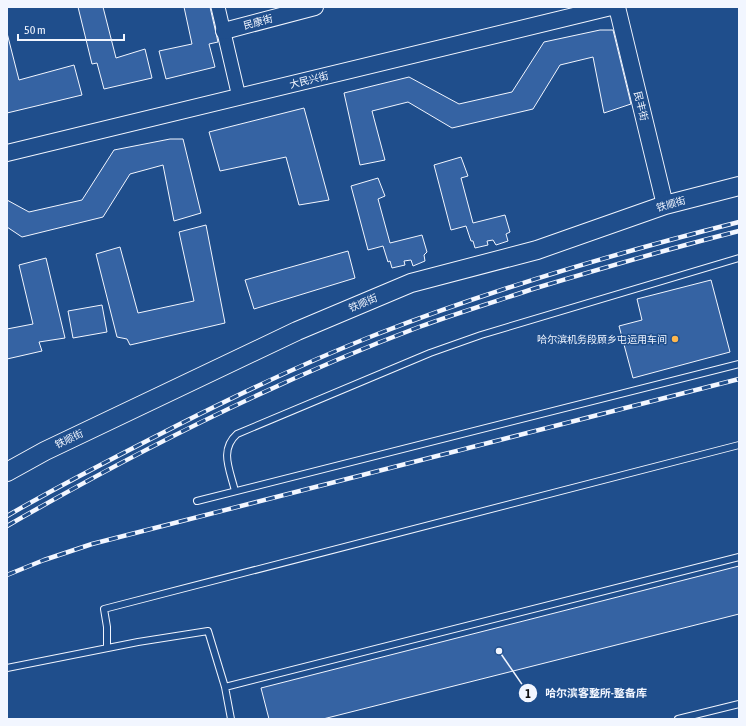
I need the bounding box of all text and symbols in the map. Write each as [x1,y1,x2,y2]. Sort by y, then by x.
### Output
street label: 民康街 [242,13,274,31]
scale bar [18,16,124,42]
text: 50 m [24,23,46,37]
street label: 大民兴街 [288,70,330,90]
street label: 民丰街 [632,90,650,122]
street label: 铁顺街 [655,195,687,213]
street label: 铁顺街 [347,292,379,314]
place label: 哈尔滨机务段顾乡屯运用车间 [537,334,667,345]
marker: 哈尔滨机务段顾乡屯运用车间 [670,334,680,344]
street label: 铁顺街 [53,428,85,450]
callout: 哈尔滨客整所-整备库 [518,682,655,705]
text: 1 [525,687,531,701]
text: 哈尔滨客整所-整备库 [545,687,647,699]

